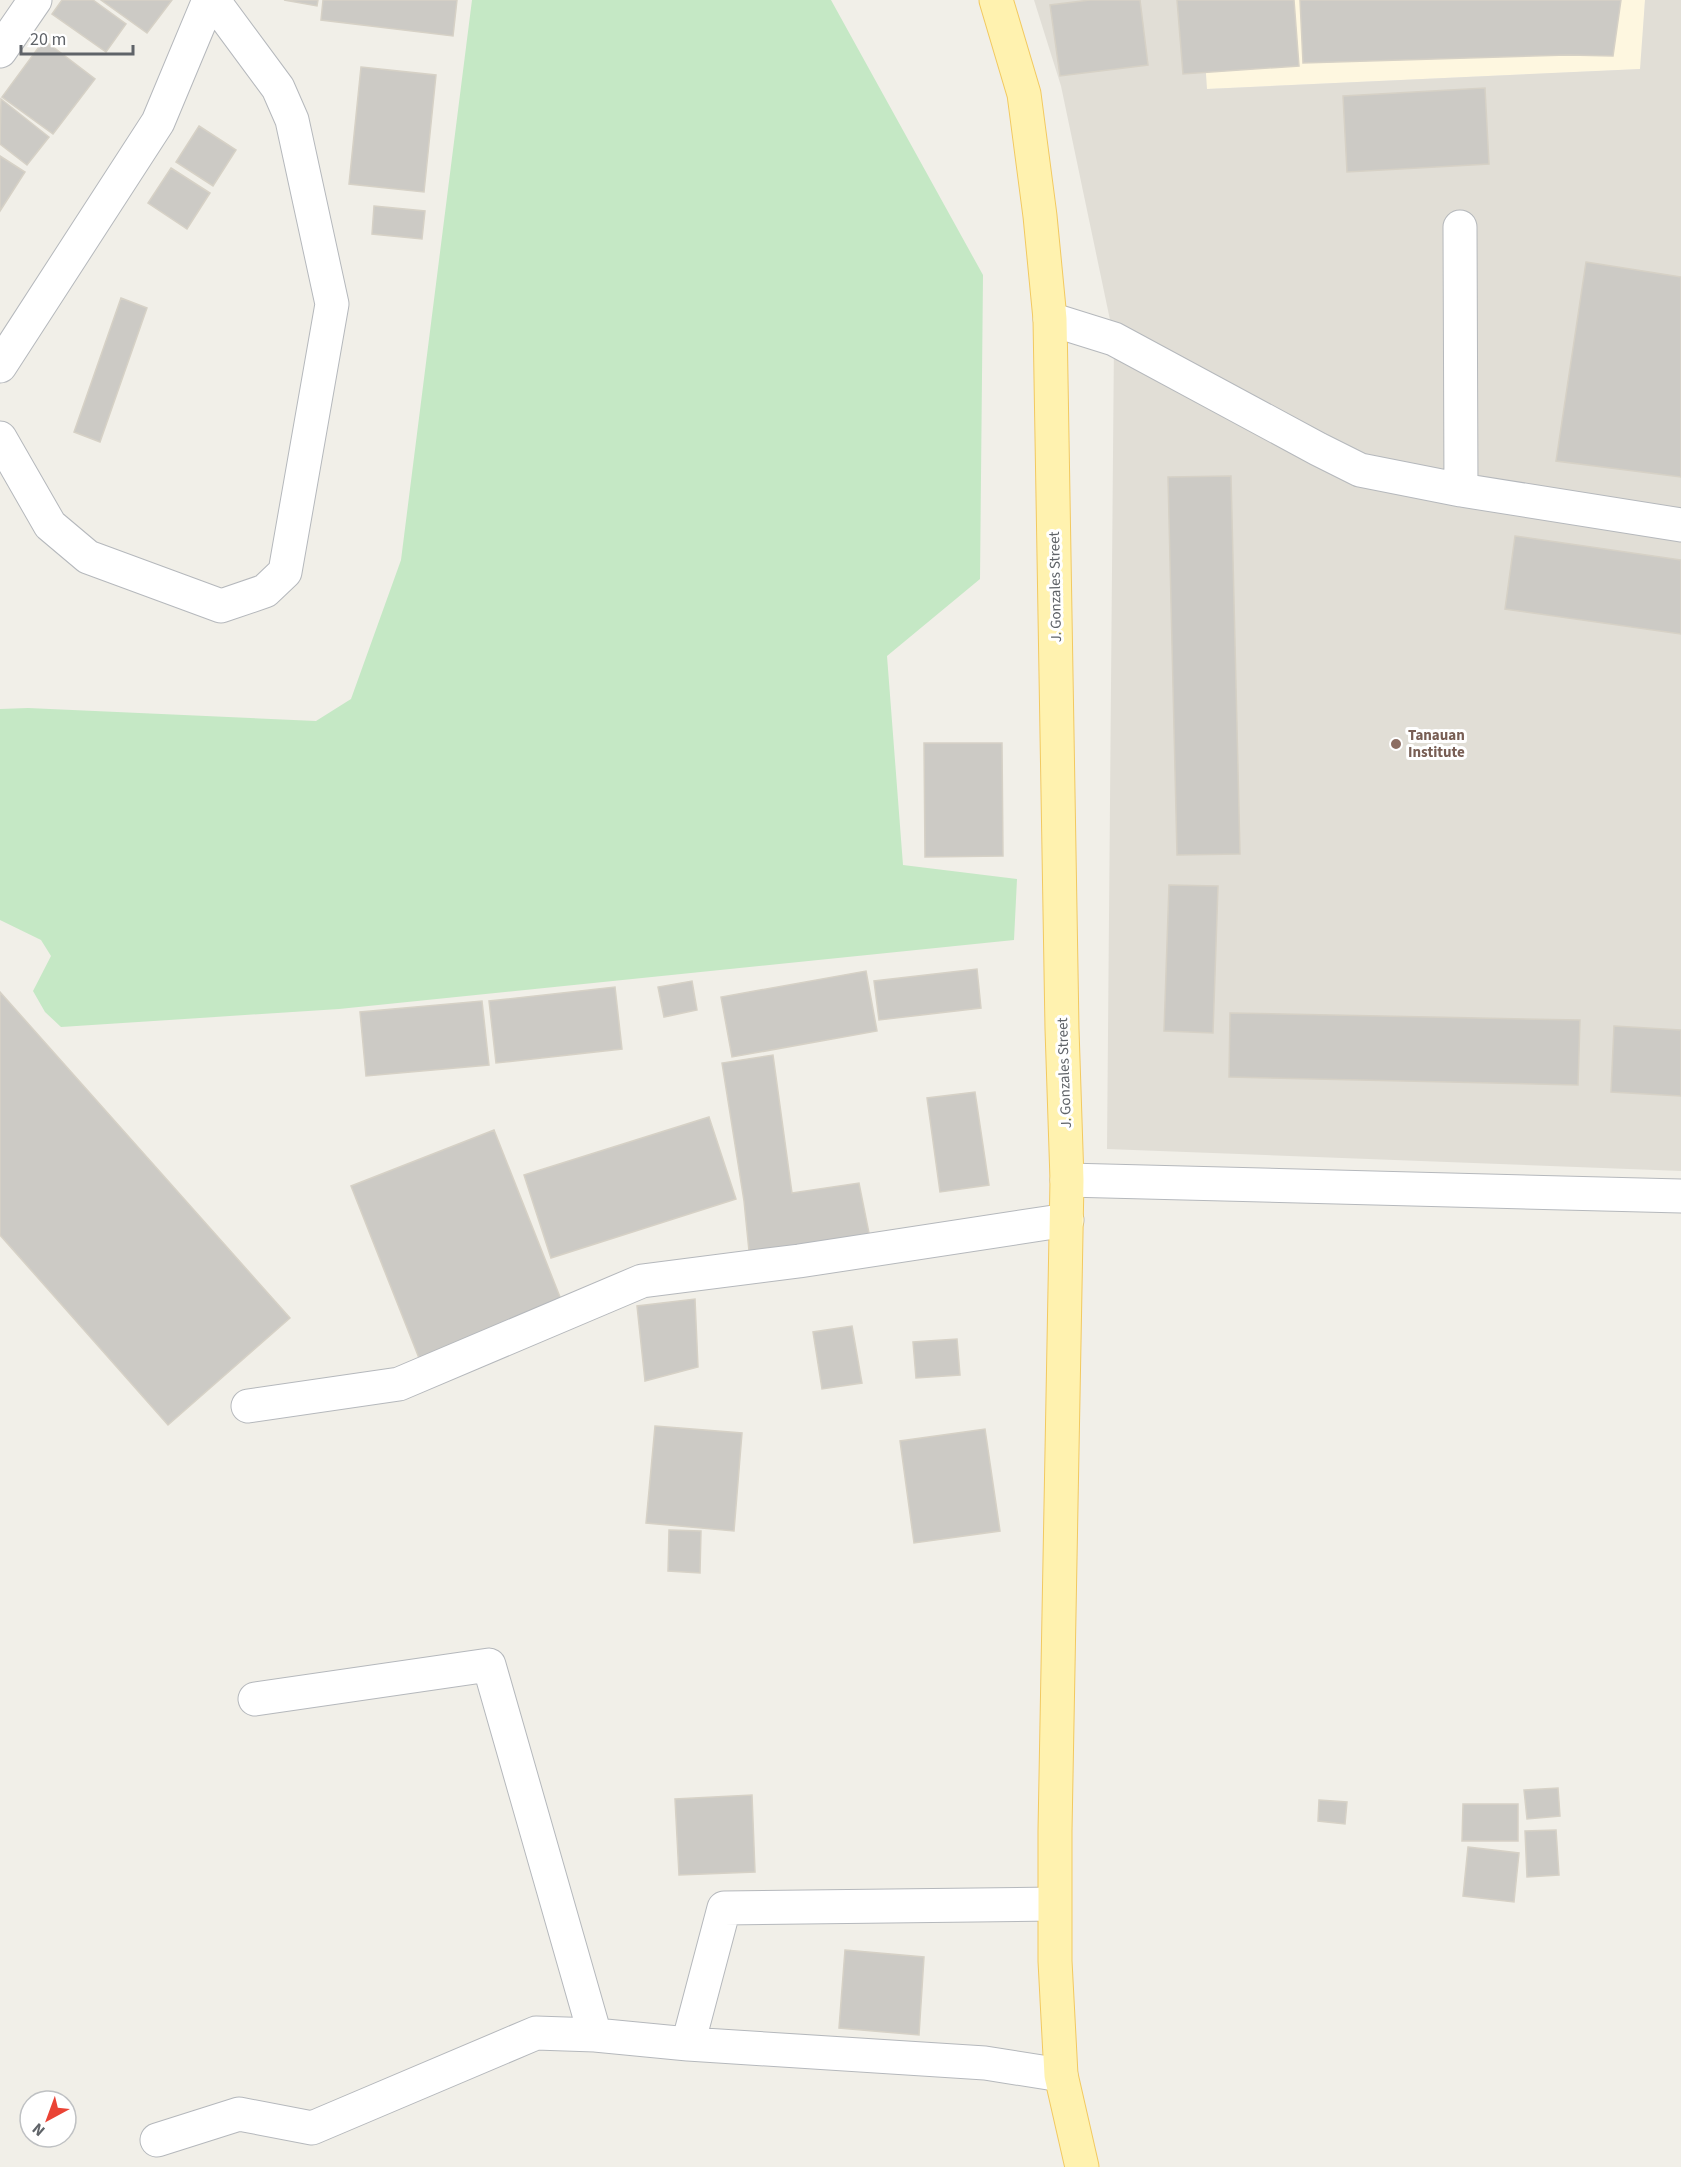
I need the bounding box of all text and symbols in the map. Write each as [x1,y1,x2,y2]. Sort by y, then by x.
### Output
scale bar [21,18,134,56]
text: 20 m [30,27,66,52]
street label: J. Gonzales Street [1044,531,1067,643]
place label: Tanauan Institute [1408,725,1465,763]
marker: Tanauan Institute [1389,737,1403,751]
street label: J. Gonzales Street [1052,1017,1077,1129]
north arrow [18,2089,78,2149]
text: N [28,2118,50,2141]

